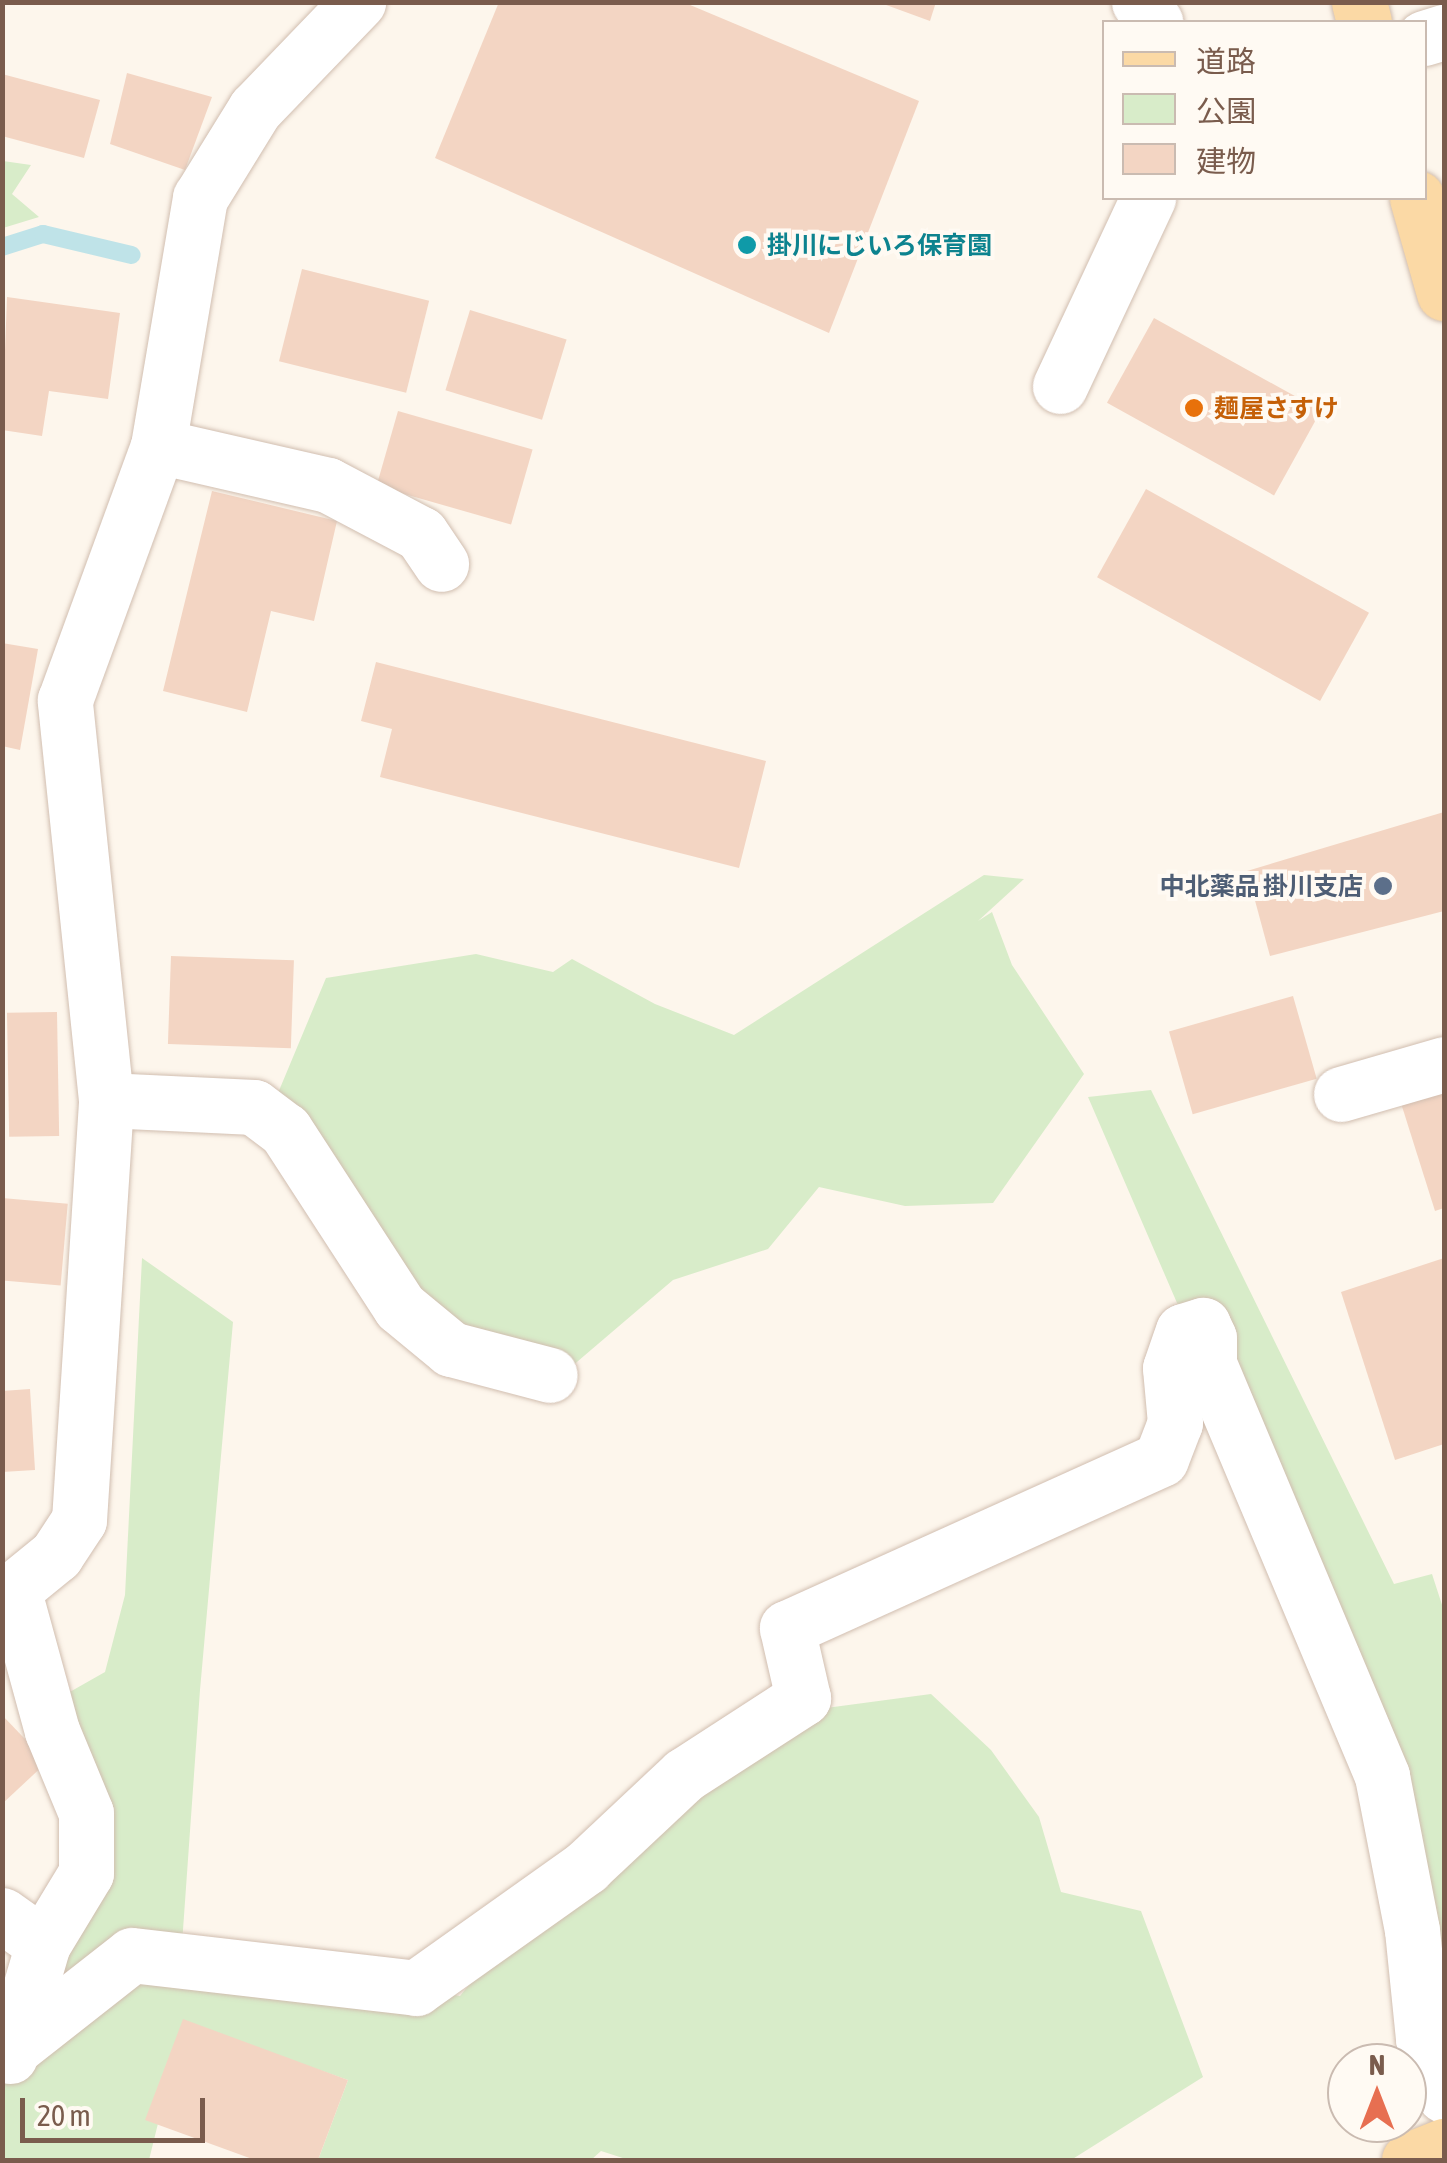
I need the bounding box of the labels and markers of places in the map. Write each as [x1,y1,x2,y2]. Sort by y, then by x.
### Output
place label: 掛川にじいろ保育園 [767,230,992,260]
marker: 掛川にじいろ保育園 [736,234,758,256]
place label: 麺屋さすけ [1214,393,1339,423]
marker: 麺屋さすけ [1183,397,1205,419]
place label: 中北薬品 掛川支店 [1160,871,1363,901]
marker: 中北薬品 掛川支店 [1372,875,1394,897]

